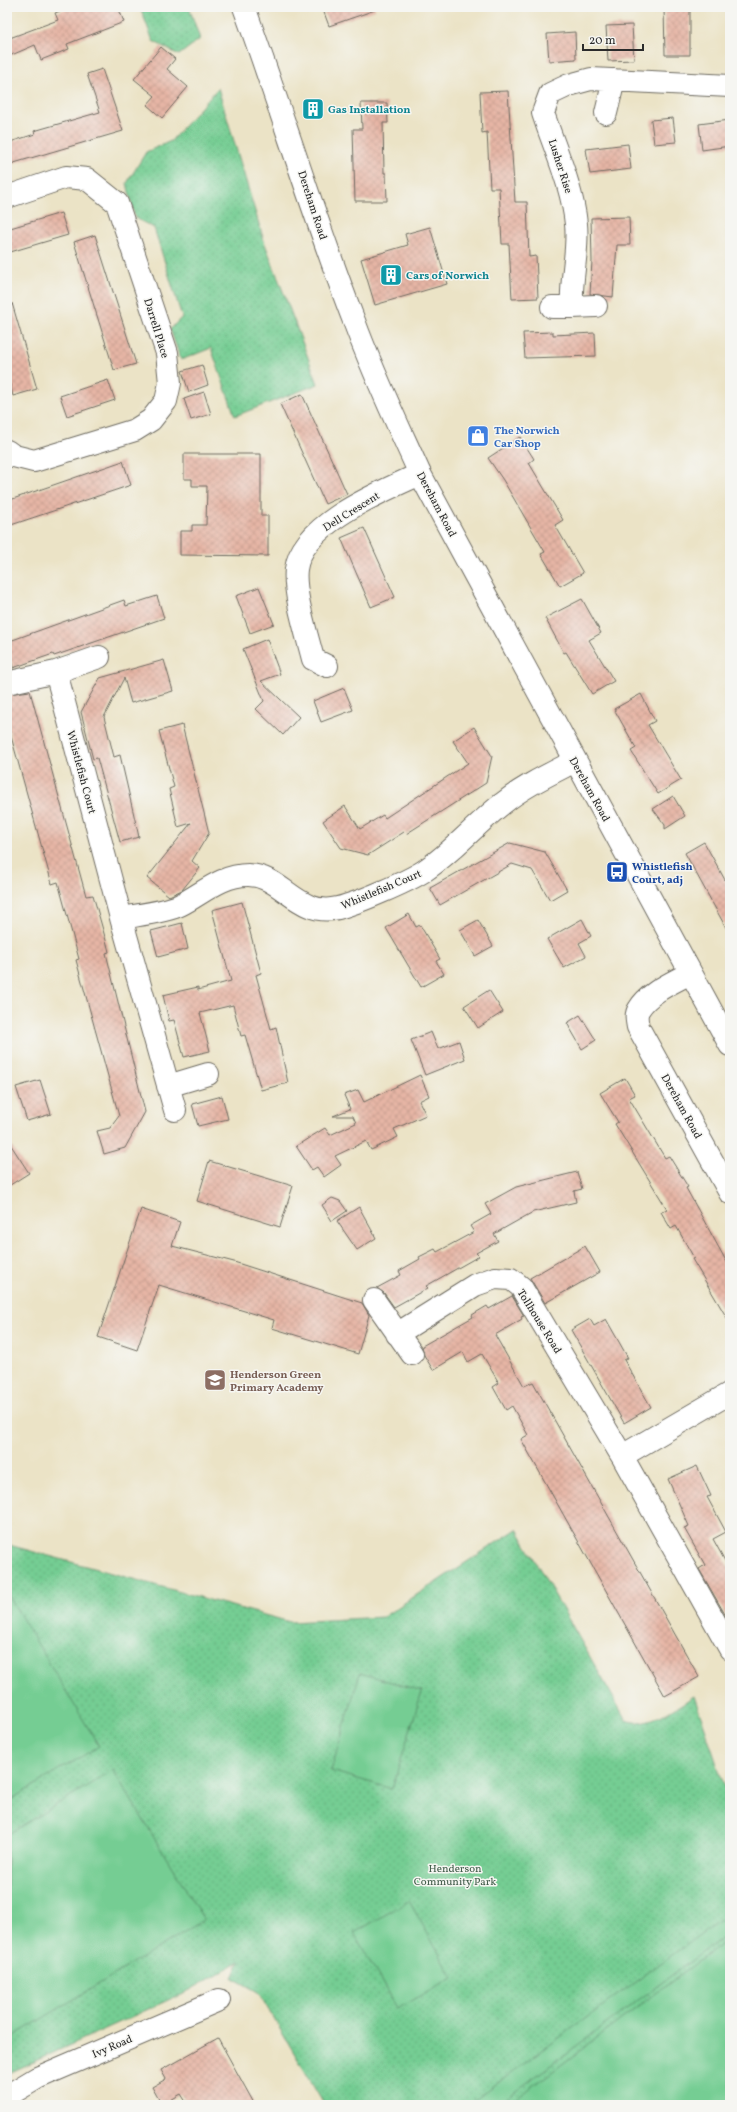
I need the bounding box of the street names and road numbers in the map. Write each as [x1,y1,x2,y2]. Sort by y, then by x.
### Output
street label: Lusher Rise [544,137,575,196]
street label: Dereham Road [293,169,330,242]
street label: Darrell Place [139,297,172,360]
street label: Dereham Road [412,469,459,540]
street label: Dell Crescent [321,489,383,536]
street label: Whistlefish Court [62,729,99,816]
street label: Dereham Road [565,755,613,825]
street label: Whistlefish Court [339,867,424,914]
street label: Dereham Road [657,1072,705,1142]
street label: Tollhouse Road [513,1287,565,1357]
street label: Ivy Road [90,2032,135,2063]

